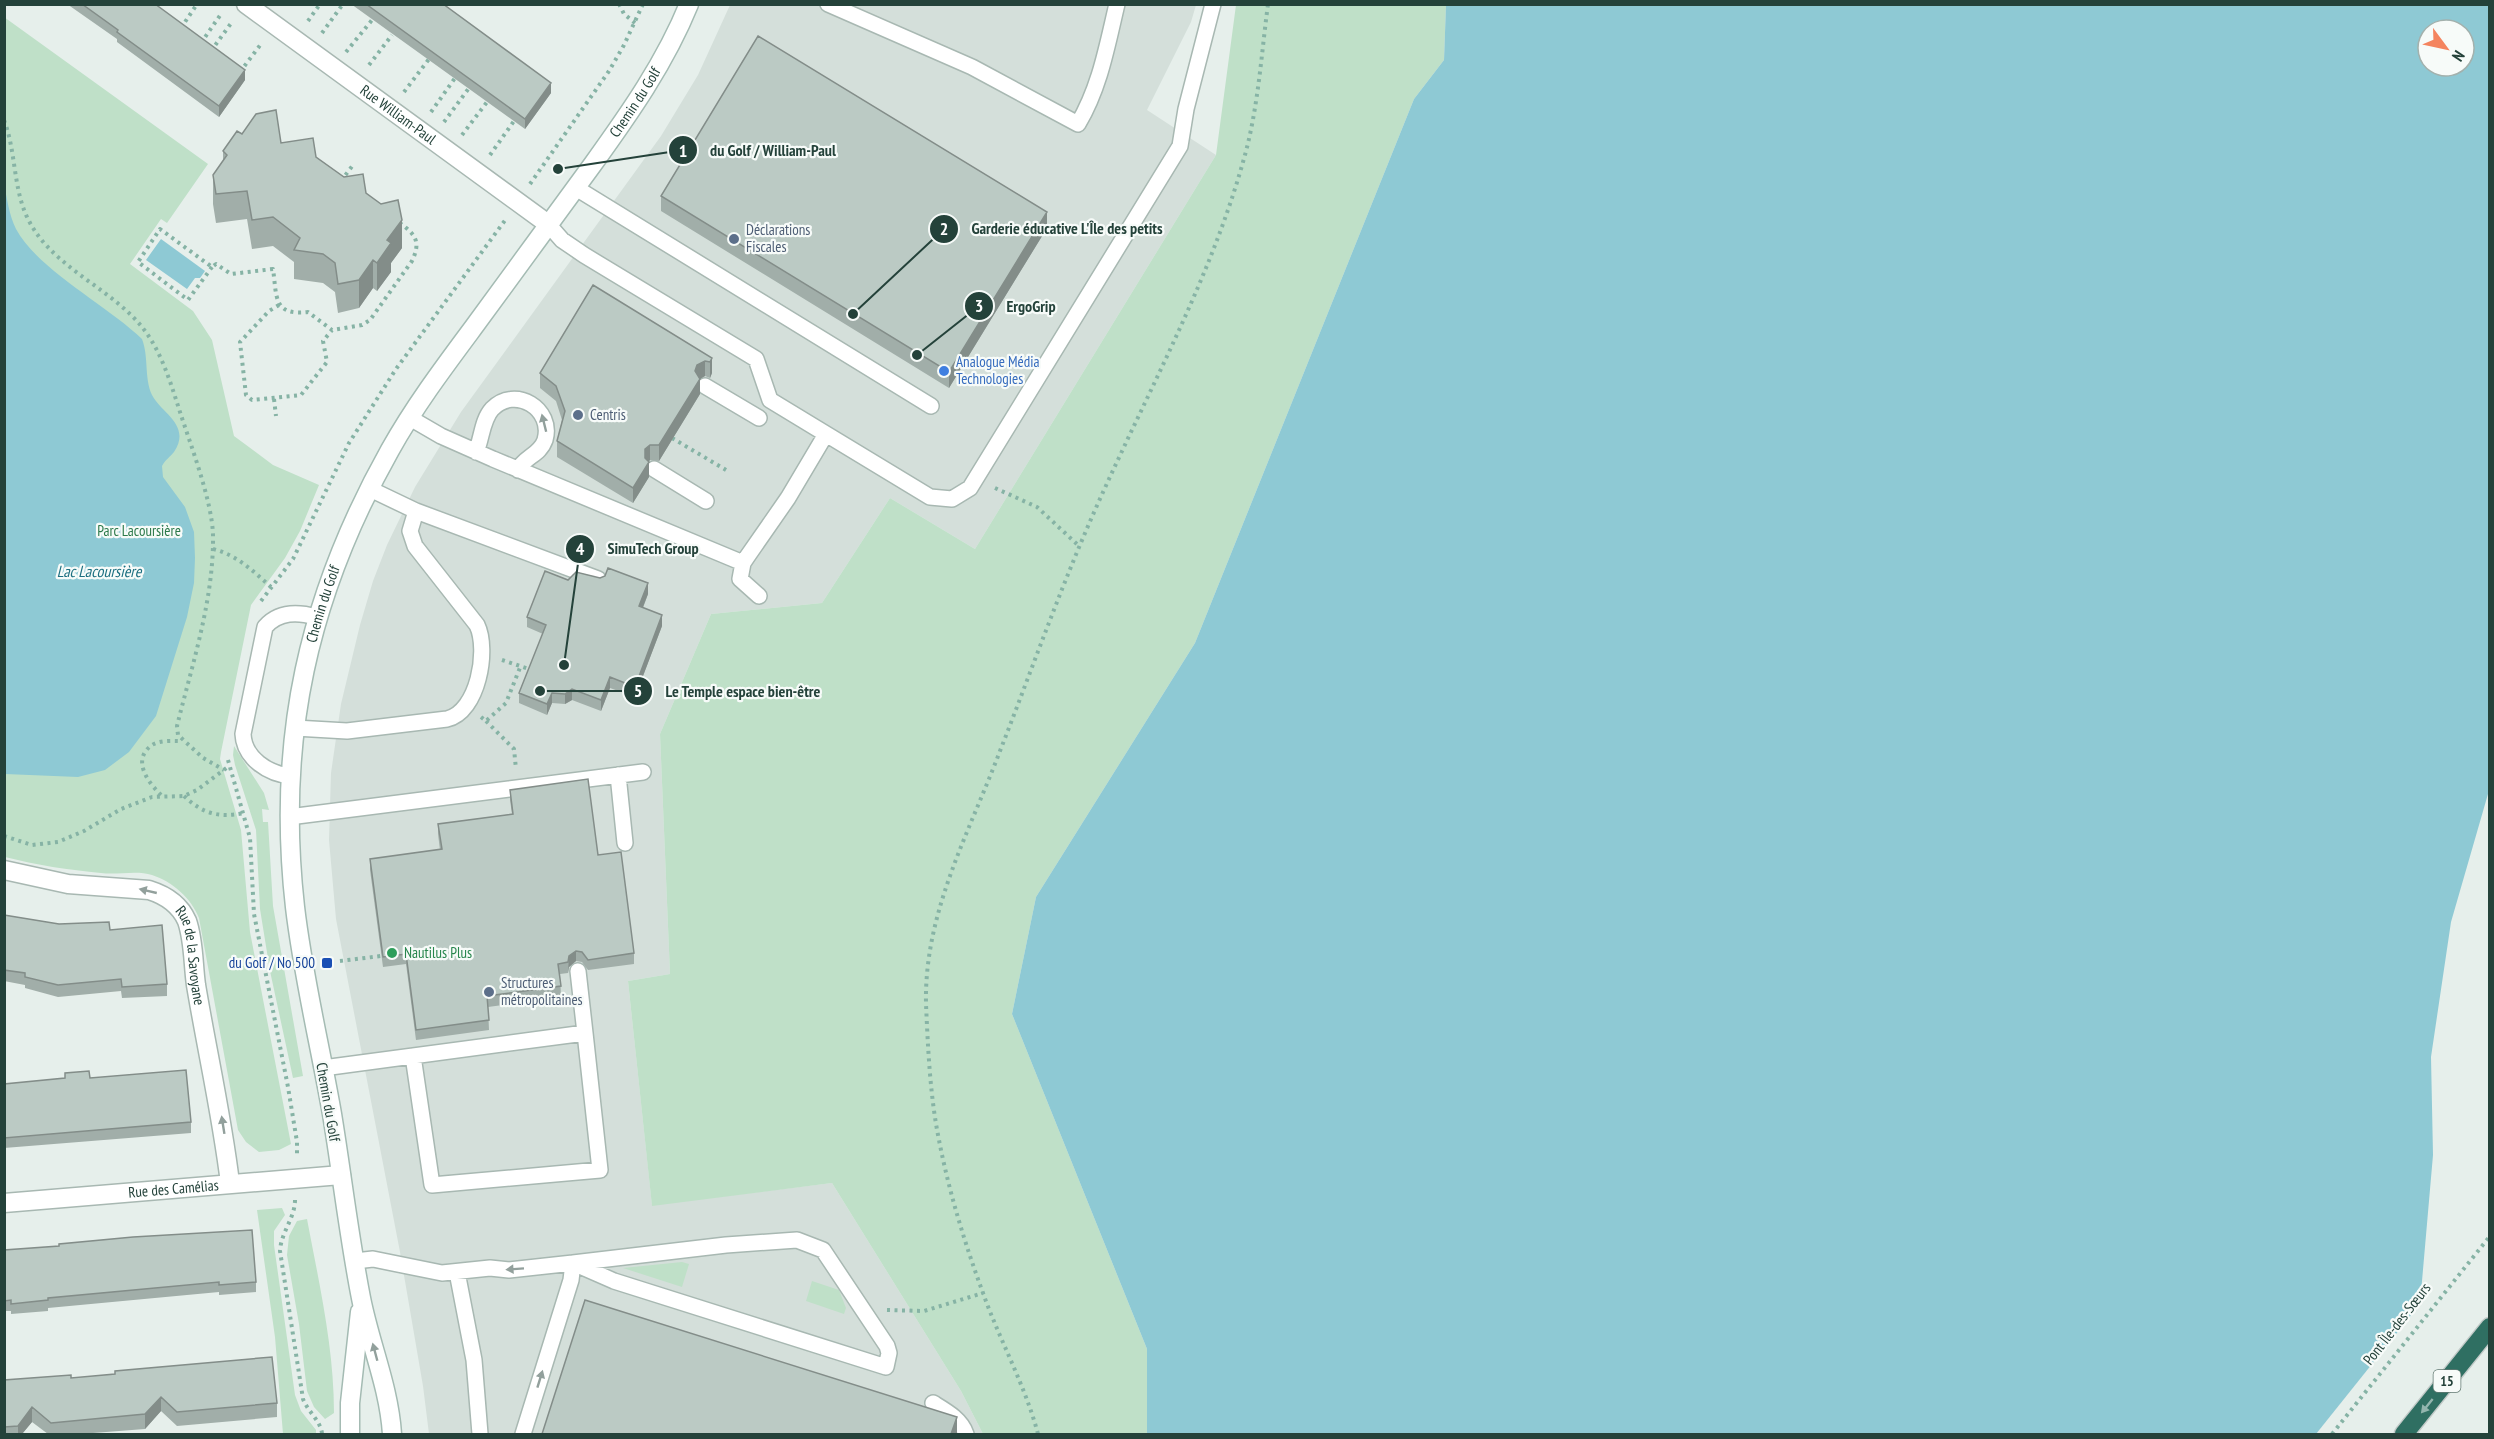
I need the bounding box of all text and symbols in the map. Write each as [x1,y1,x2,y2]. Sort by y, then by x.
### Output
north arrow [2416,18,2476,78]
text: N [2448,47,2469,65]
street label: Chemin du Golf [605,63,665,141]
street label: Rue William-Paul [357,80,440,148]
callout: du Golf / William-Paul [668,133,848,167]
text: 1 [679,139,687,162]
text: du Golf / William-Paul [710,140,836,160]
callout: Garderie éducative L'Île des petits [929,212,1174,246]
text: 2 [940,217,948,240]
text: Garderie éducative L'Île des petits [971,218,1163,238]
place label: Déclarations Fiscales [746,220,810,256]
marker: Déclarations Fiscales [727,232,741,246]
callout: ErgoGrip [964,289,1067,323]
text: 3 [975,294,983,317]
text: ErgoGrip [1006,296,1056,316]
place label: Analogue Média Technologies [956,352,1040,388]
marker: Analogue Média Technologies [937,364,951,378]
place label: Centris [590,405,626,424]
marker: Centris [571,408,585,422]
one-way arrow [538,414,548,432]
park label: Parc Lacoursière [97,521,181,540]
callout: SimuTech Group [565,532,710,566]
text: 4 [576,537,585,560]
text: SimuTech Group [607,538,699,558]
water label: Lac Lacoursière [57,561,143,581]
street label: Chemin du Golf [301,562,344,645]
callout: Le Temple espace bien-être [623,674,832,708]
text: 5 [634,679,642,702]
text: Le Temple espace bien-être [666,681,821,701]
one-way arrow [139,885,157,895]
street label: Rue de la Savoyane [172,902,209,1007]
place label: Nautilus Plus [404,943,472,962]
marker: Nautilus Plus [385,946,399,960]
place label: du Golf / No 500 [229,953,315,972]
marker: du Golf / No 500 [320,956,334,970]
place label: Structures métropolitaines [501,973,583,1009]
marker: Structures métropolitaines [482,985,496,999]
street label: Chemin du Golf [312,1061,345,1144]
one-way arrow [218,1115,227,1134]
street label: Rue des Camélias [127,1175,219,1202]
one-way arrow [505,1264,524,1273]
street label: Pont Île-des-Sœurs [2359,1279,2435,1368]
one-way arrow [370,1343,379,1361]
one-way arrow [536,1370,545,1388]
road number: 15 [2434,1370,2460,1392]
one-way arrow [2420,1398,2433,1414]

